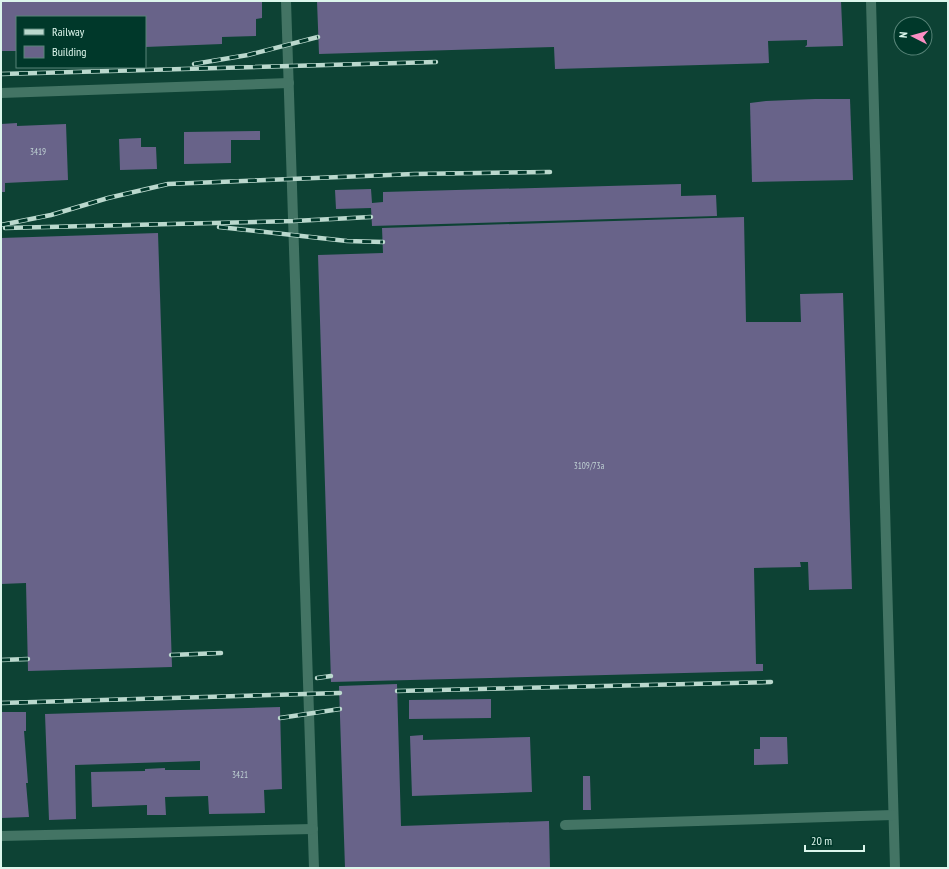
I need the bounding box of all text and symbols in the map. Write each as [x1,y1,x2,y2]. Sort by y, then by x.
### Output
legend [16,16,146,68]
north arrow [893,16,933,56]
text: Railway [52,24,85,39]
text: N [896,31,910,39]
text: Building [52,44,87,59]
house number: 3419 [30,146,46,157]
house number: 3109/73a [574,460,605,471]
house number: 3421 [232,769,248,780]
scale bar [805,827,864,853]
text: 20 m [811,833,832,848]

